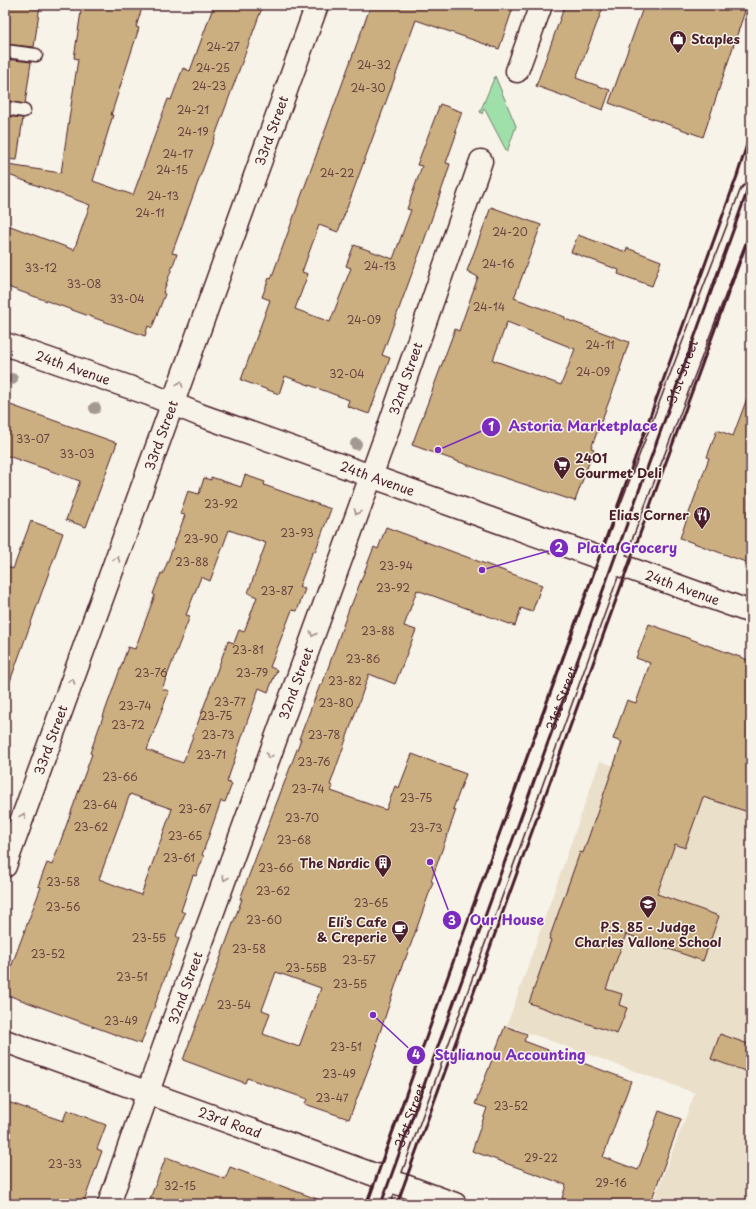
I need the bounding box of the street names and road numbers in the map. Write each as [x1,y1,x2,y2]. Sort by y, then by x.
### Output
street label: 33rd Street [249,93,292,168]
street label: 31st Street [661,337,702,406]
street label: 32nd Street [384,340,426,418]
street label: 24th Avenue [33,345,113,389]
street label: 33rd Street [139,397,182,473]
street label: 24th Avenue [338,456,418,500]
street label: 24th Avenue [643,565,723,609]
street label: 32nd Street [273,644,317,722]
street label: 31st Street [541,663,582,733]
street label: 33rd Street [29,702,72,778]
street label: 32nd Street [163,949,207,1027]
street label: 31st Street [389,1080,430,1150]
street label: 23rd Road [196,1102,264,1142]

